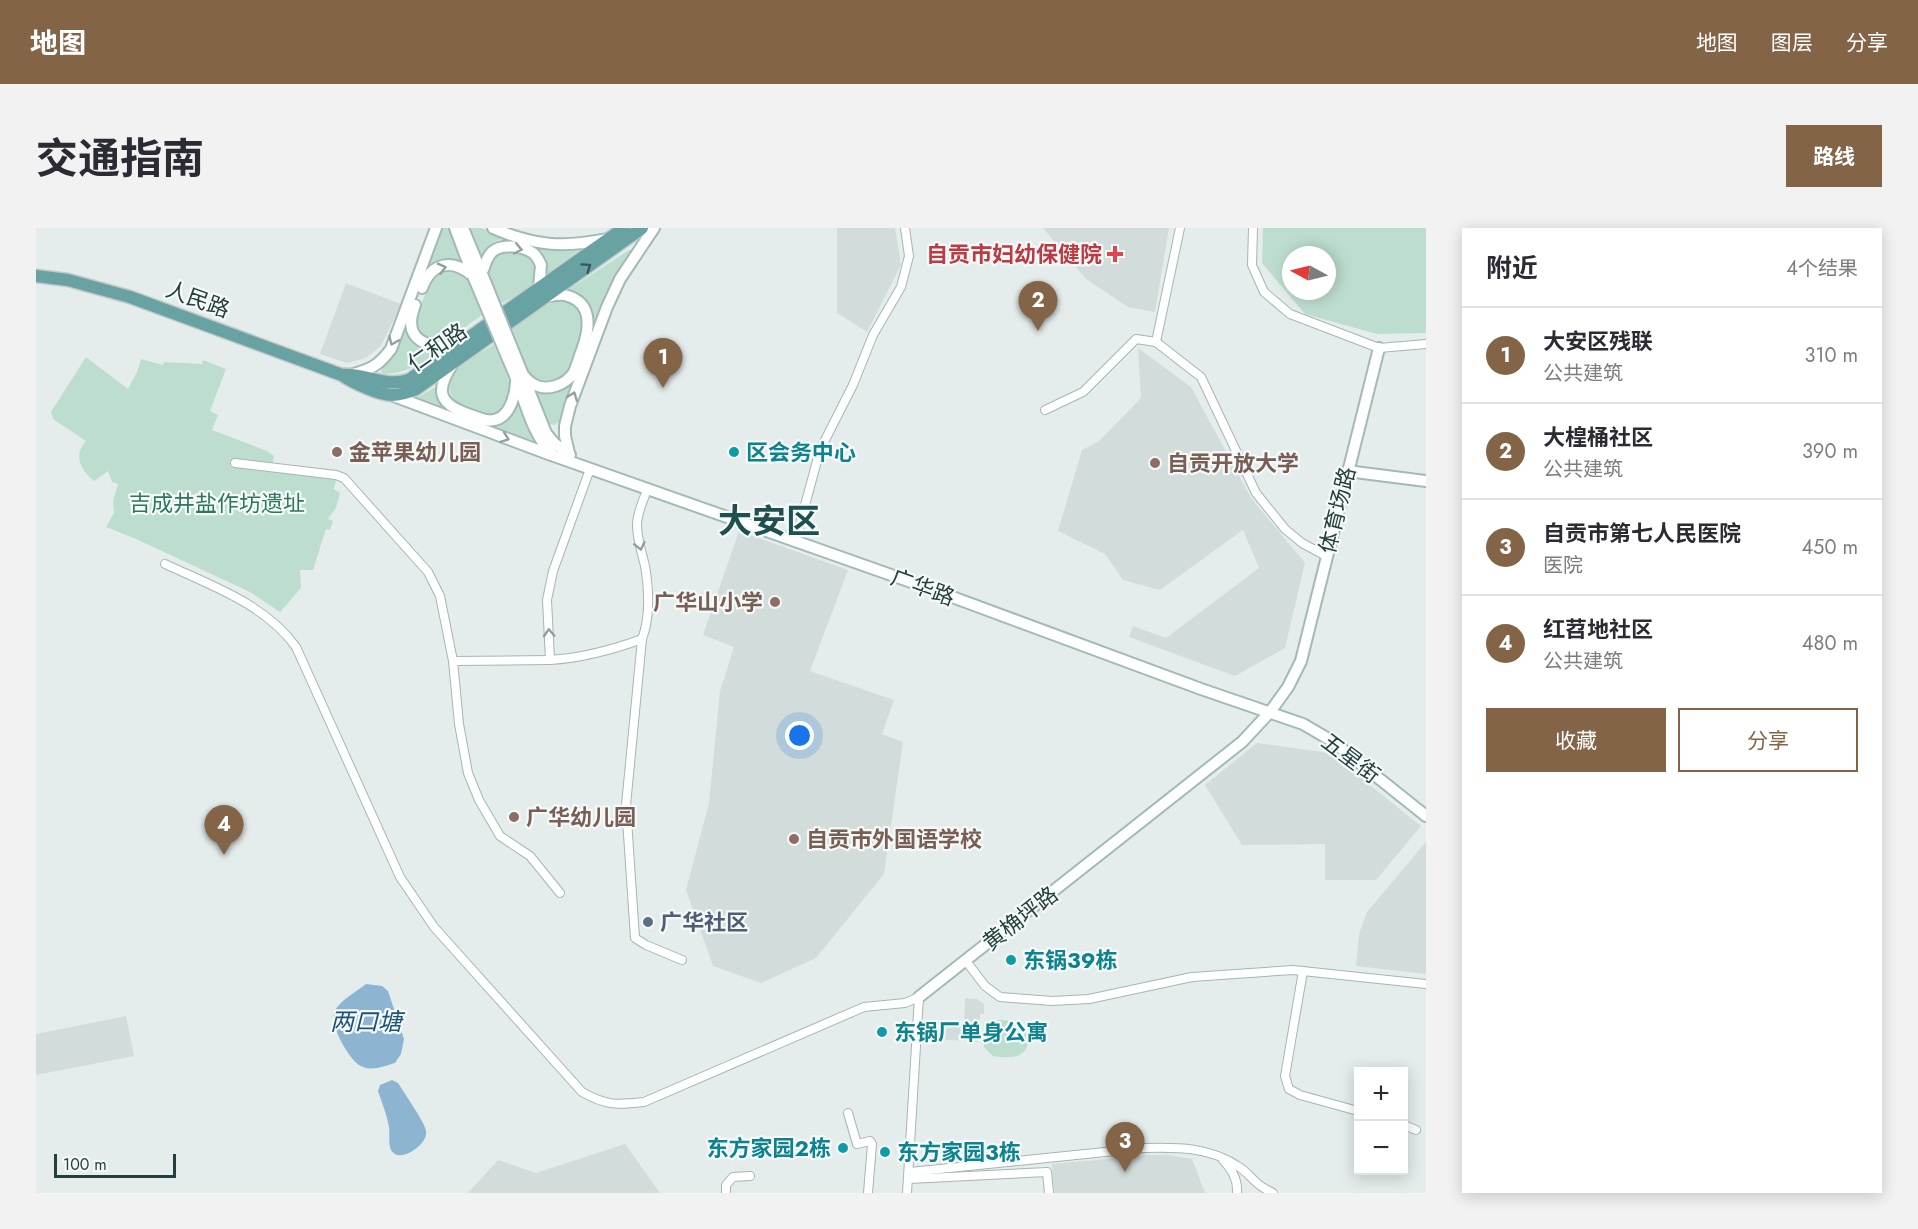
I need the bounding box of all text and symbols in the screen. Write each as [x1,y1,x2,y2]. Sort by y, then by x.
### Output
text: 地图 [30,23,86,64]
text: 地图 [1696,28,1738,58]
text: 图层 [1771,28,1813,58]
text: 分享 [1846,28,1888,58]
button: 路线 [1786,125,1882,187]
text: 交通指南 [36,128,204,189]
place label: 自贡市妇幼保健院 [926,238,1102,270]
one-way arrow [513,242,523,255]
marker: 自贡市妇幼保健院 [1106,245,1124,263]
north arrow [1282,246,1336,300]
text: 附近 [1486,249,1538,287]
text: 4个结果 [1786,254,1858,283]
one-way arrow [437,262,447,275]
one-way arrow [580,264,591,275]
street label: 人民路 [162,273,234,325]
pin: 2 [1018,282,1058,331]
street label: 仁和路 [401,315,473,379]
text: 大安区残联 [1543,325,1653,357]
one-way arrow [388,335,400,346]
pin: 1 [644,338,682,388]
text: 1 [1500,341,1511,370]
text: 310 m [1804,341,1858,370]
text: 公共建筑 [1543,359,1623,388]
one-way arrow [566,391,579,402]
text: 大楻桶社区 [1543,421,1653,453]
one-way arrow [499,430,510,443]
place label: 金苹果幼儿园 [349,436,481,468]
place label: 区会务中心 [746,436,856,468]
text: 2 [1499,437,1512,466]
text: 390 m [1802,437,1858,466]
marker: 金苹果幼儿园 [330,445,344,459]
marker: 区会务中心 [727,445,741,459]
place label: 自贡开放大学 [1167,447,1299,479]
text: 公共建筑 [1543,455,1623,484]
marker: 自贡开放大学 [1148,456,1162,470]
street label: 体育场路 [1311,463,1363,557]
park label: 吉成井盐作坊遗址 [129,487,305,519]
district label: 大安区 [718,497,820,546]
text: 自贡市第七人民医院 [1543,517,1741,549]
text: 3 [1499,533,1512,562]
text: 450 m [1801,533,1858,562]
one-way arrow [633,541,646,551]
text: 医院 [1543,551,1583,580]
street label: 广华路 [887,561,959,613]
place label: 广华山小学 [653,586,763,618]
marker: 广华山小学 [768,595,782,609]
text: 红苕地社区 [1543,613,1653,645]
one-way arrow [542,629,555,638]
text: 4 [1499,629,1512,658]
text: 480 m [1802,629,1858,658]
text: 公共建筑 [1543,647,1623,676]
button: 收藏 [1486,708,1666,772]
button: 分享 [1678,708,1858,772]
your location [785,721,814,750]
street label: 五星街 [1315,725,1387,791]
place label: 广华幼儿园 [526,801,636,833]
pin: 4 [204,806,243,855]
marker: 广华幼儿园 [507,810,521,824]
place label: 自贡市外国语学校 [806,823,982,855]
marker: 自贡市外国语学校 [787,832,801,846]
street label: 黄桷坪路 [975,878,1065,958]
place label: 广华社区 [660,906,748,938]
marker: 广华社区 [641,915,655,929]
place label: 东锅39栋 [1023,944,1117,976]
marker: 东锅39栋 [1004,953,1018,967]
water label: 两口塘 [330,1004,406,1039]
place label: 东锅厂单身公寓 [894,1016,1048,1048]
marker: 东锅厂单身公寓 [875,1025,889,1039]
map controls [1354,1067,1408,1175]
button: + [1354,1067,1408,1121]
button: − [1354,1121,1408,1175]
pin: 3 [1106,1122,1144,1172]
place label: 东方家园2栋 [707,1132,831,1164]
place label: 东方家园3栋 [897,1136,1021,1168]
marker: 东方家园2栋 [836,1141,850,1155]
marker: 东方家园3栋 [878,1145,892,1159]
scale bar [54,1151,176,1178]
text: 100 m [63,1153,107,1176]

